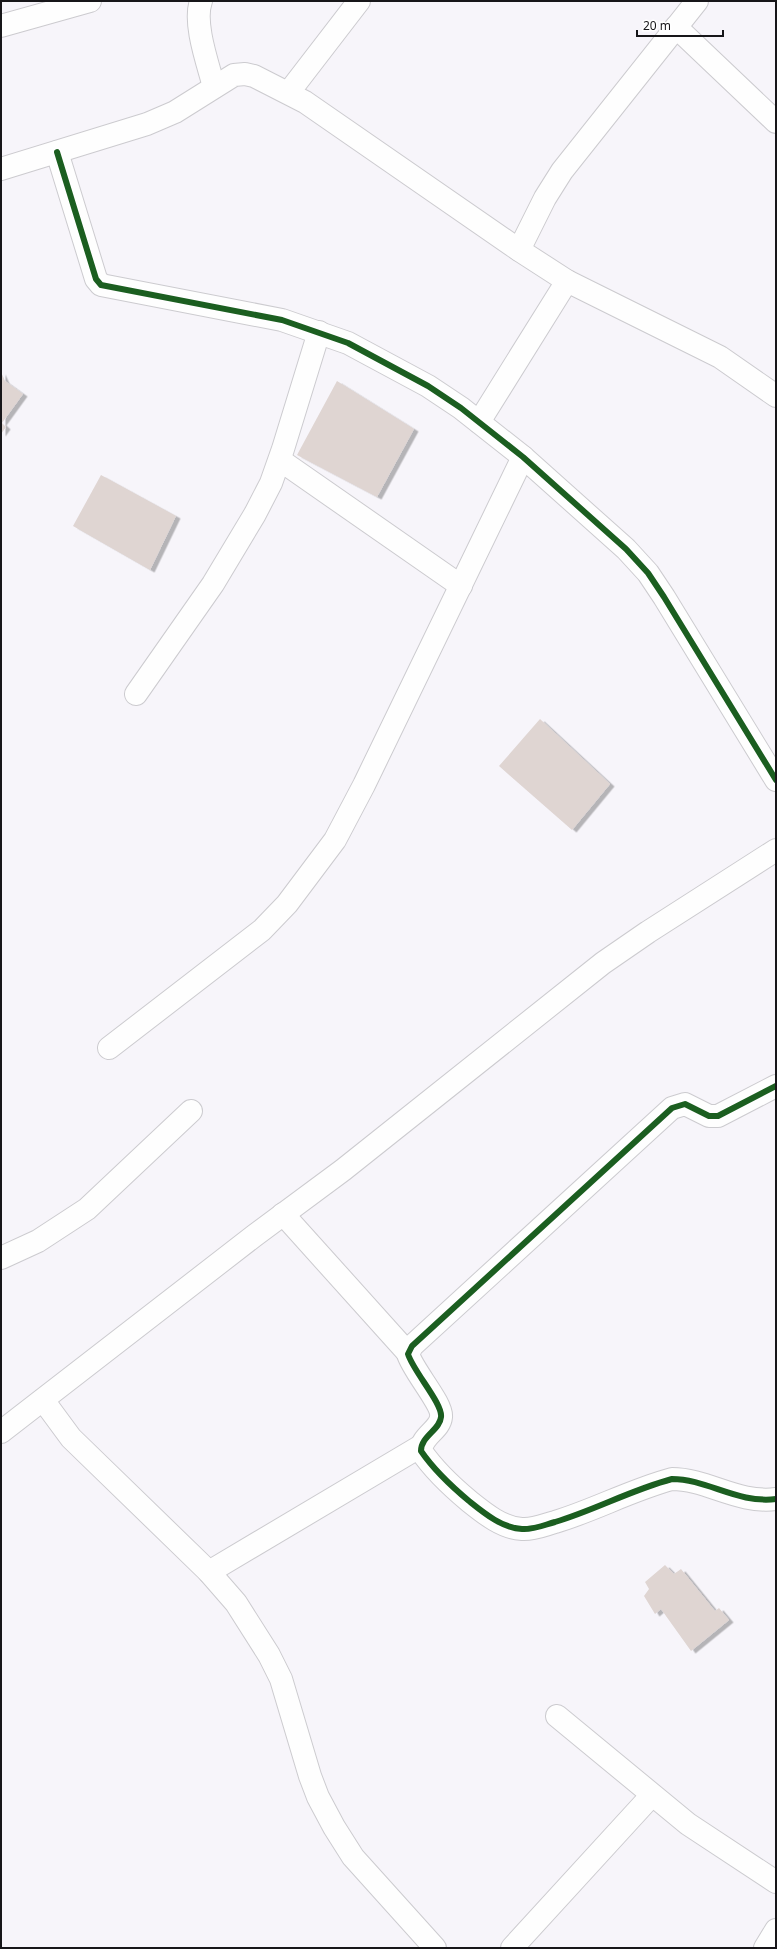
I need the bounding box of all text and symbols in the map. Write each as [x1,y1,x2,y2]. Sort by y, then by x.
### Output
scale bar [637,12,723,38]
text: 20 m [643,17,671,34]

